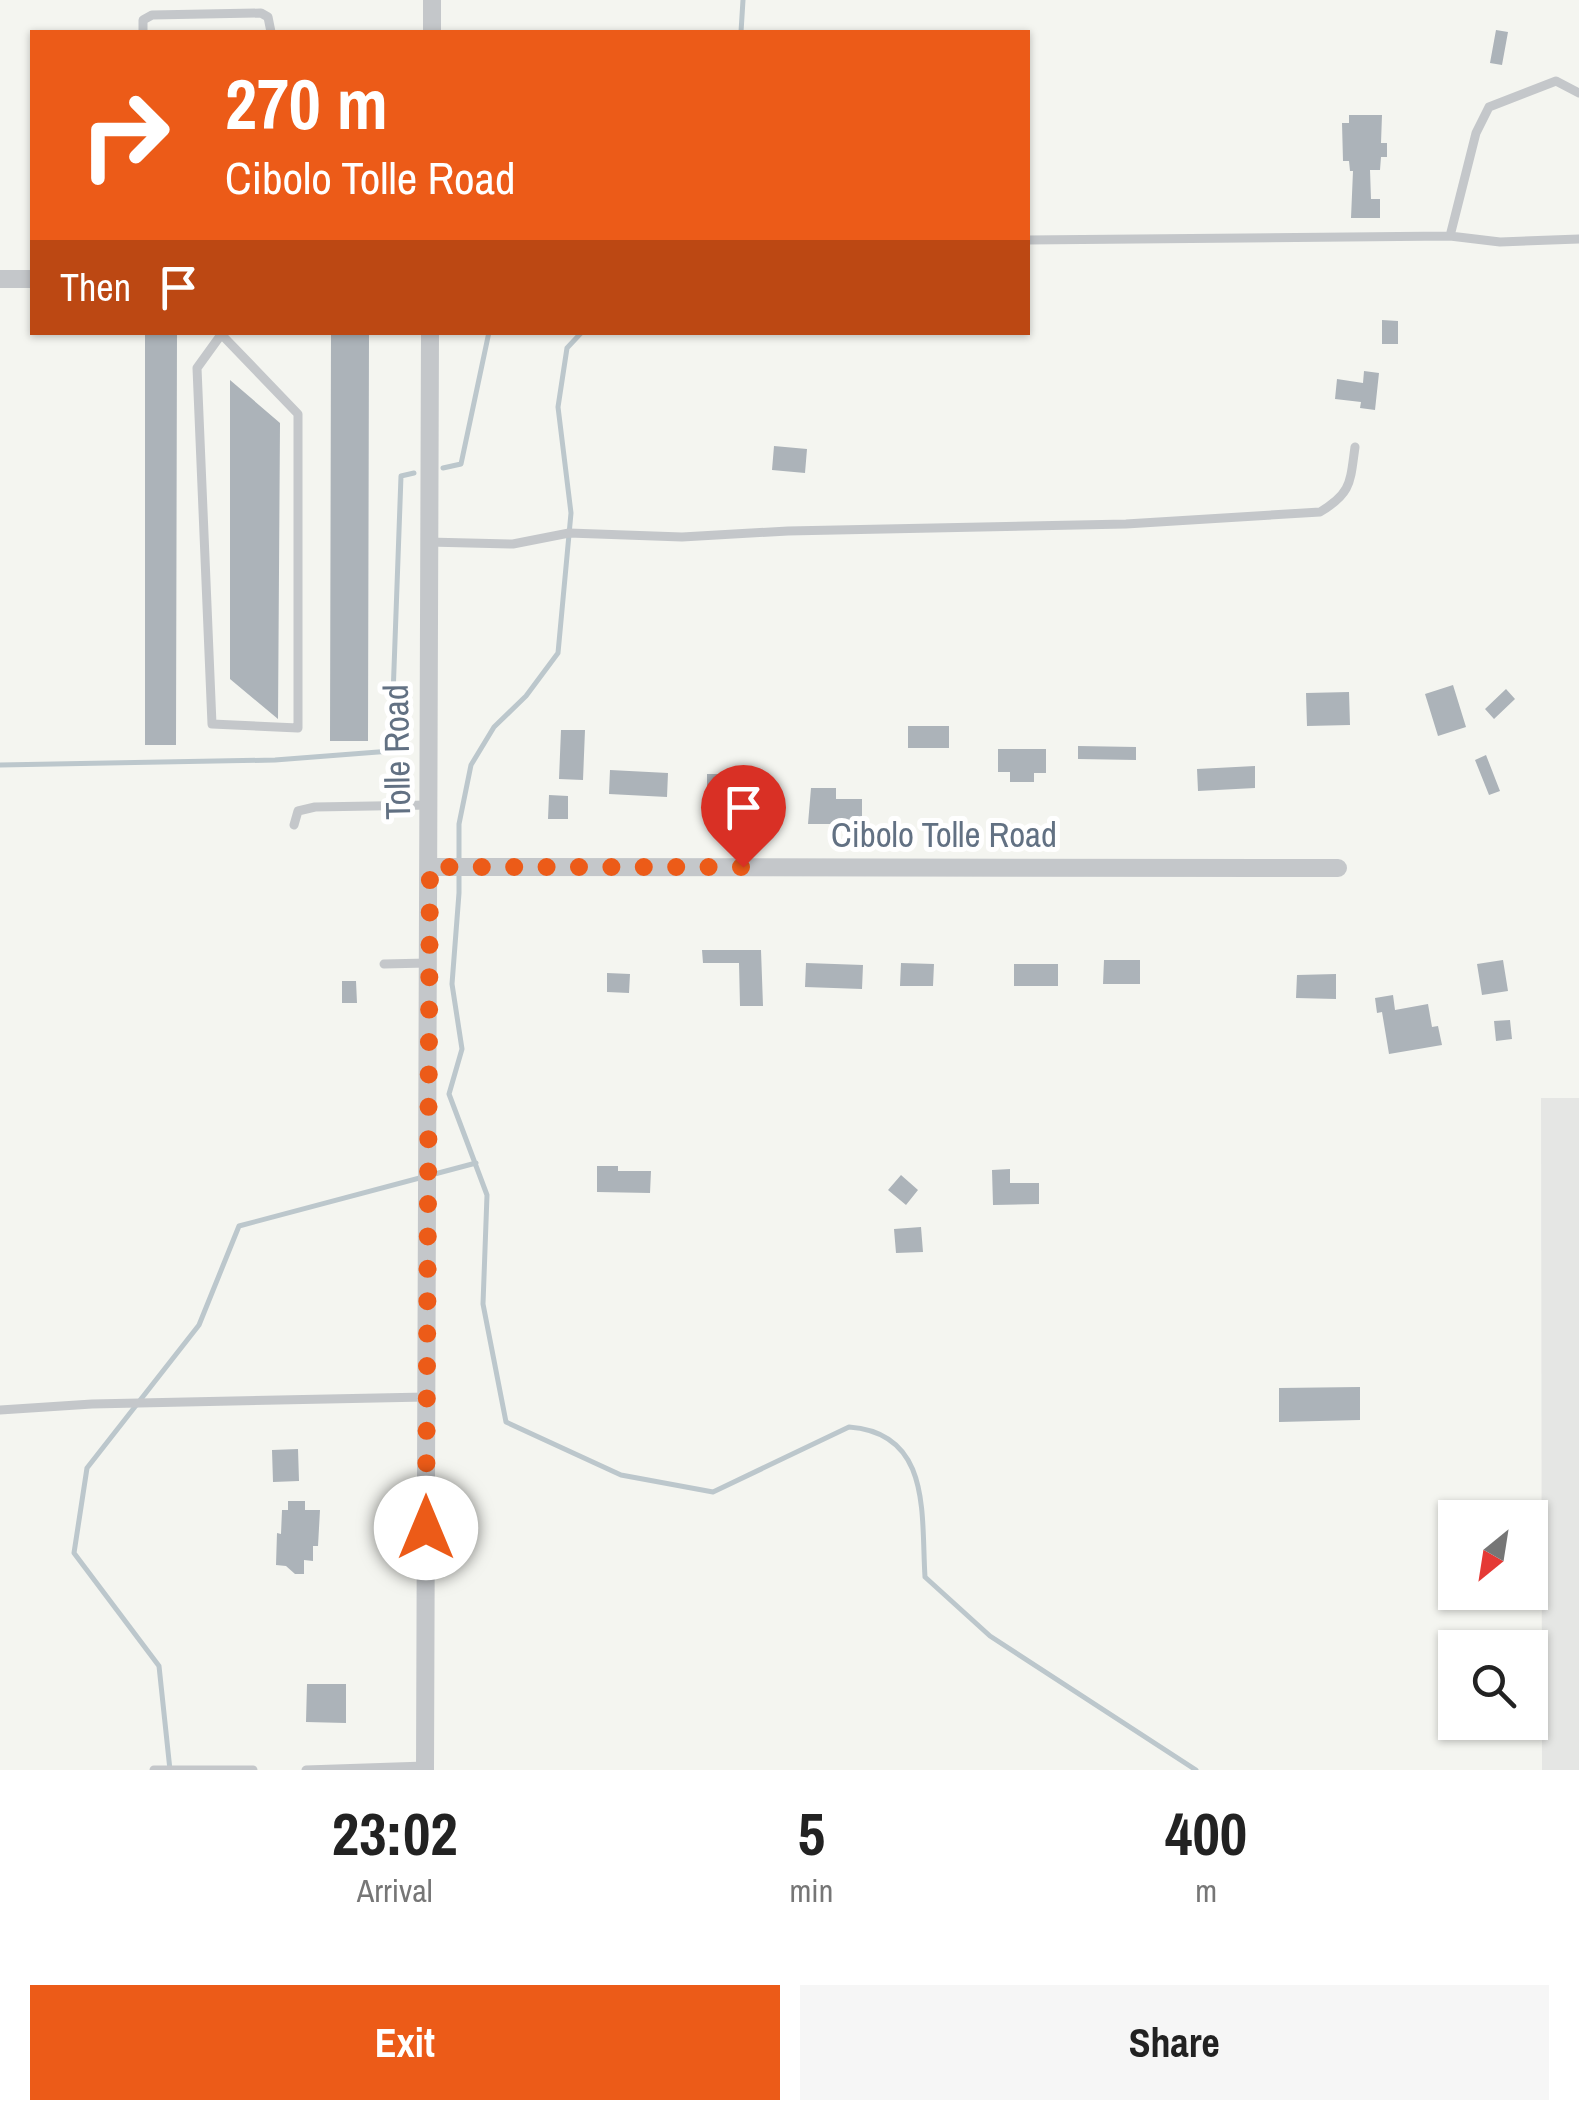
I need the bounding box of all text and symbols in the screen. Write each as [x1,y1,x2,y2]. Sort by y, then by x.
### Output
text: 270 m [225,57,388,151]
icon: right [60,70,190,200]
text: Cibolo Tolle Road [225,147,516,208]
icon: arrive [151,260,206,315]
text: Then [60,262,131,313]
street label: Tolle Road [372,684,421,820]
pin [701,765,786,868]
icon: arrive [716,780,771,835]
street label: Cibolo Tolle Road [831,811,1057,858]
position arrow [374,1476,478,1580]
north arrow [1438,1500,1548,1610]
map controls [1438,1500,1548,1740]
button: search [1438,1630,1548,1740]
text: 23:02 [332,1793,458,1874]
text: 5 [798,1793,825,1874]
text: 400 [1165,1793,1247,1874]
text: Arrival [357,1869,433,1912]
text: min [789,1869,833,1912]
text: m [1195,1869,1217,1912]
button: Exit [30,1985,780,2100]
button: Share [800,1985,1549,2100]

